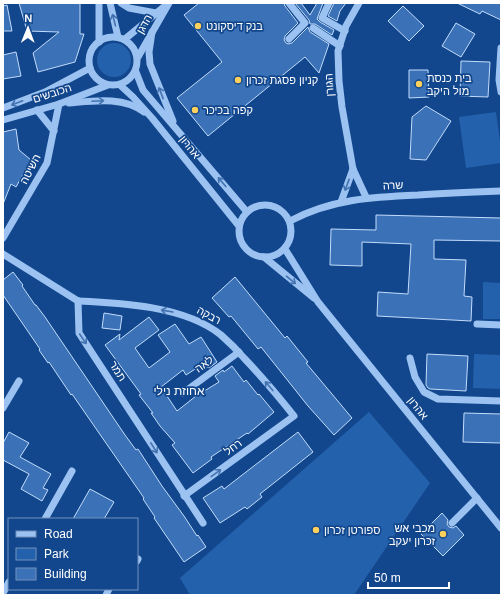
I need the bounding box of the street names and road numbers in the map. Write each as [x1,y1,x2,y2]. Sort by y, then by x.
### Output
street label: הדגן [134,12,154,36]
street label: הגורן [322,73,336,97]
street label: הכובשים [31,81,73,105]
street label: אהרון [177,133,203,161]
street label: השיטה [17,152,43,186]
street label: שרה [382,178,404,192]
street label: רבקה [195,304,223,326]
street label: לאה [192,353,216,375]
street label: תמר [107,359,129,383]
street label: אהרון [405,394,431,422]
street label: רחל [222,437,244,457]

